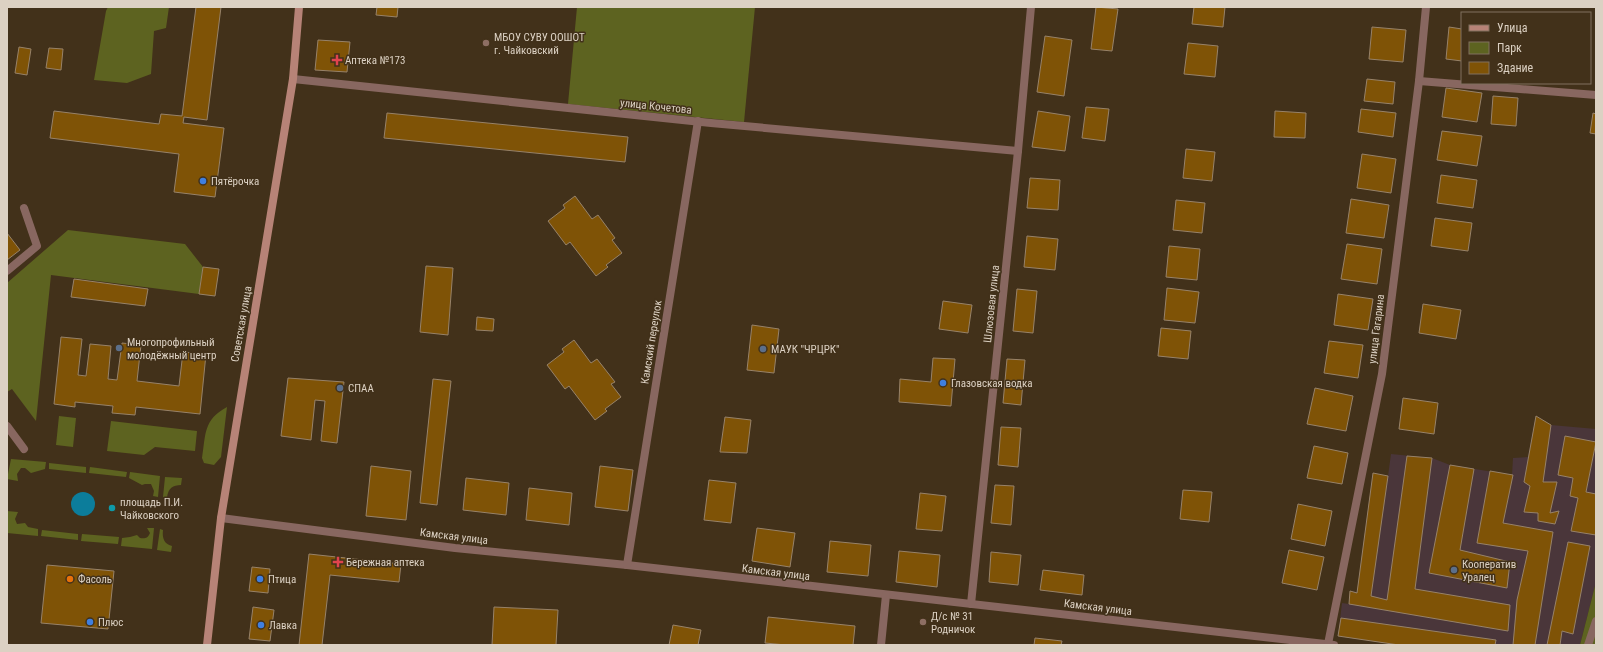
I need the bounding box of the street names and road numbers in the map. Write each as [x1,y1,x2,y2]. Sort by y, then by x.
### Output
street label: улица Кочетова [620,96,692,117]
street label: Шлюзовая улица [981,265,1002,344]
street label: Советская улица [228,285,255,363]
street label: улица Гагарина [1366,294,1387,365]
street label: Камский переулок [638,299,665,385]
street label: Камская улица [419,526,489,547]
street label: Камская улица [741,562,811,583]
street label: Камская улица [1063,597,1133,618]

